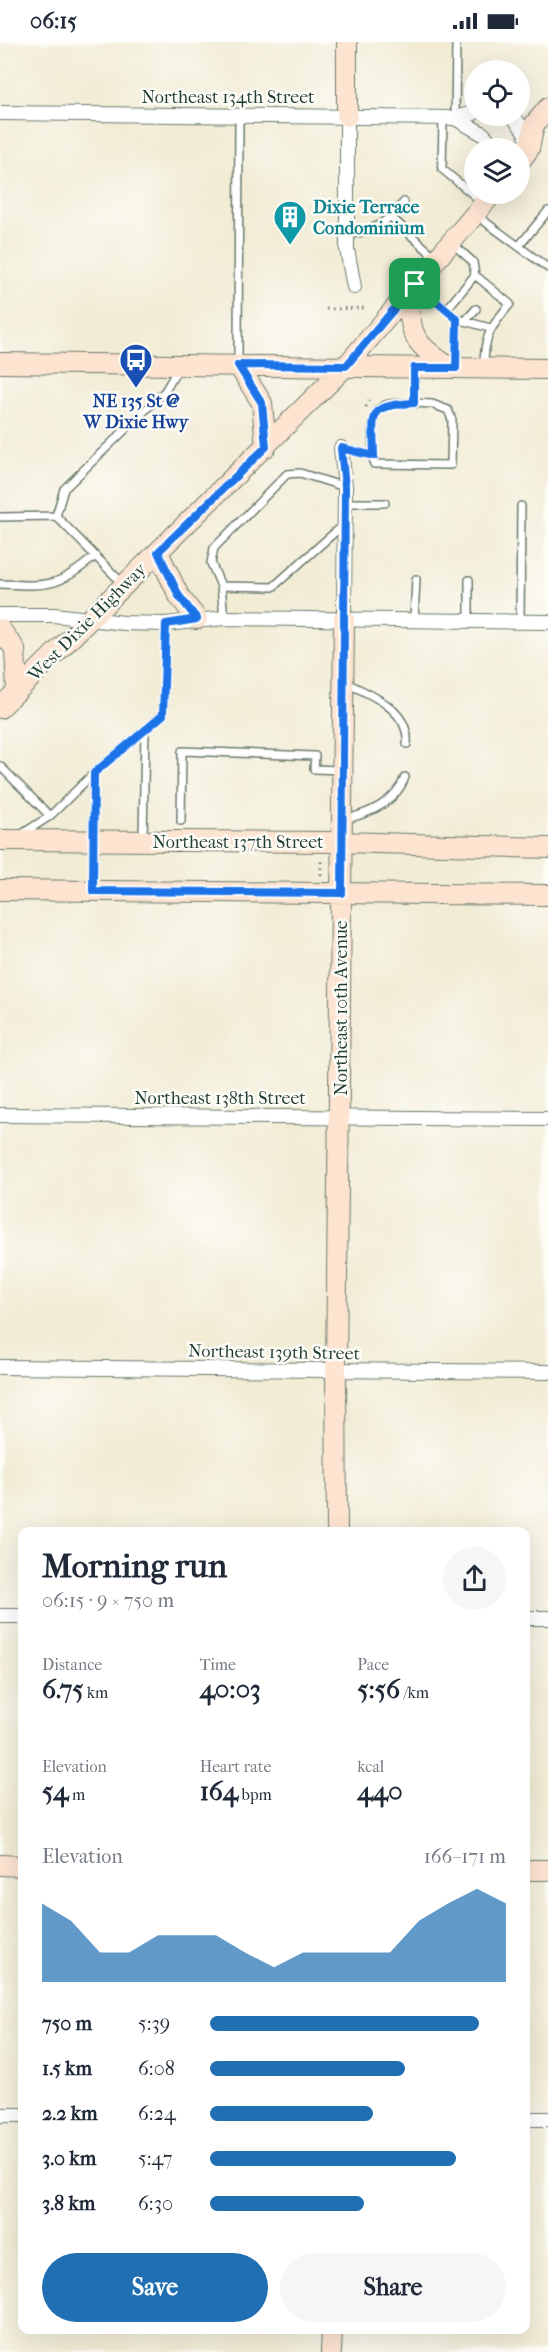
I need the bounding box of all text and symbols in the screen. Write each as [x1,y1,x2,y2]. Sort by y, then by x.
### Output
text: 06:15 [30,8,77,34]
map controls [464,60,530,204]
button: locate [464,60,530,126]
street label: Northeast 134th Street [141,87,315,108]
button: layers [464,138,530,204]
place label: Dixie Terrace Condominium [313,197,425,239]
building icon: Dixie Terrace Condominium [272,199,308,246]
pin [389,258,440,309]
icon: arrive [398,267,431,300]
bus stop icon: NE 135 St @ W Dixie Hwy [118,342,154,389]
place label: NE 135 St @ W Dixie Hwy [83,391,190,433]
street label: West Dixie Highway [23,558,152,686]
street label: Northeast 137th Street [152,832,324,853]
street label: Northeast 10th Avenue [331,920,352,1096]
street label: Northeast 138th Street [134,1088,306,1109]
street label: Northeast 139th Street [188,1341,361,1365]
text: Morning run [42,1547,227,1586]
button: share [443,1547,506,1610]
text: 06:15 · 9 × 750 m [42,1589,174,1612]
text: Distance [42,1655,102,1674]
text: Time [200,1655,236,1674]
text: Pace [357,1655,389,1674]
text: 6.75 [42,1674,83,1705]
text: 40:03 [200,1674,261,1705]
text: 5:56 [357,1674,400,1705]
text: km [83,1683,108,1702]
text: /km [400,1683,429,1702]
text: Elevation [42,1757,107,1776]
text: Heart rate [200,1757,271,1776]
text: kcal [357,1757,384,1776]
text: 54 [42,1776,69,1807]
text: 164 [200,1776,238,1807]
text: 440 [357,1776,403,1807]
text: m [69,1785,85,1804]
text: bpm [238,1785,272,1804]
text: Elevation [42,1845,123,1868]
text: 166–171 m [424,1845,506,1868]
text: 750 m [42,2012,92,2035]
text: 5:39 [138,2012,170,2035]
text: 1.5 km [42,2057,92,2080]
text: 6:08 [138,2057,175,2080]
text: 2.2 km [42,2102,98,2125]
text: 6:24 [138,2102,176,2125]
text: 3.0 km [42,2147,96,2170]
text: 5:47 [138,2147,172,2170]
text: 3.8 km [42,2192,95,2215]
text: 6:30 [138,2192,173,2215]
button: Save [42,2253,268,2322]
button: Share [280,2253,506,2322]

